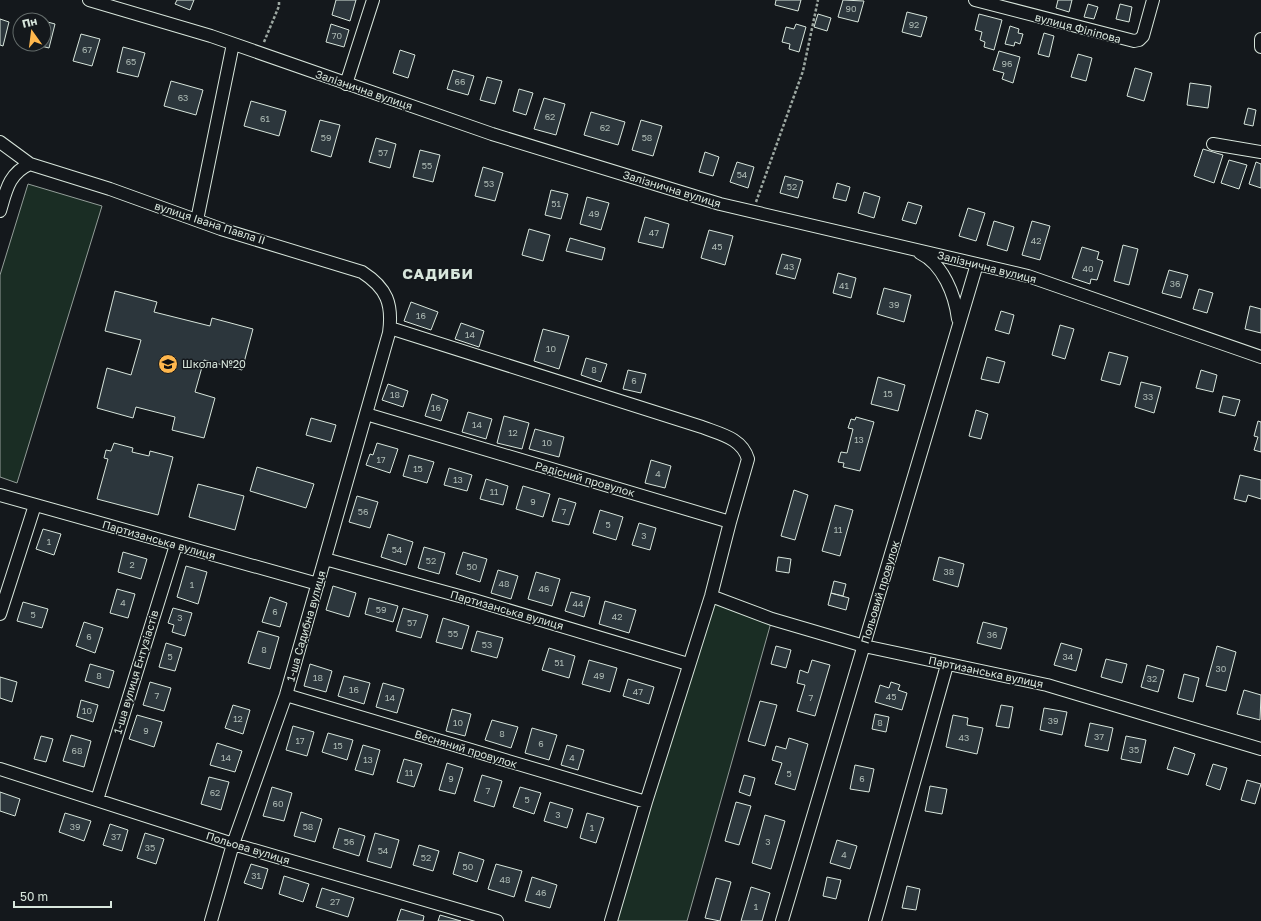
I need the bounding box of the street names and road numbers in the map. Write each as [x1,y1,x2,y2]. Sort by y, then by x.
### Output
street label: вулиця Філіпова [1034,10,1123,45]
street label: Залізнична вулиця [314,67,414,112]
street label: Залізнична вулиця [622,167,723,210]
street label: вулиця Івана Павла II [153,198,267,247]
street label: Залізнична вулиця [936,248,1038,285]
street label: Радісний провулок [534,458,637,499]
street label: Партизанська вулиця [101,517,217,562]
street label: Польовий провулок [858,538,902,645]
street label: 1-ша Садибна вулиця [283,569,328,683]
street label: Партизанська вулиця [449,587,565,632]
street label: 1-ша вулиця Ентузіастів [110,608,161,735]
street label: Партизанська вулиця [927,653,1045,690]
street label: Весняний провулок [413,727,520,771]
street label: Польова вулиця [205,829,292,866]

